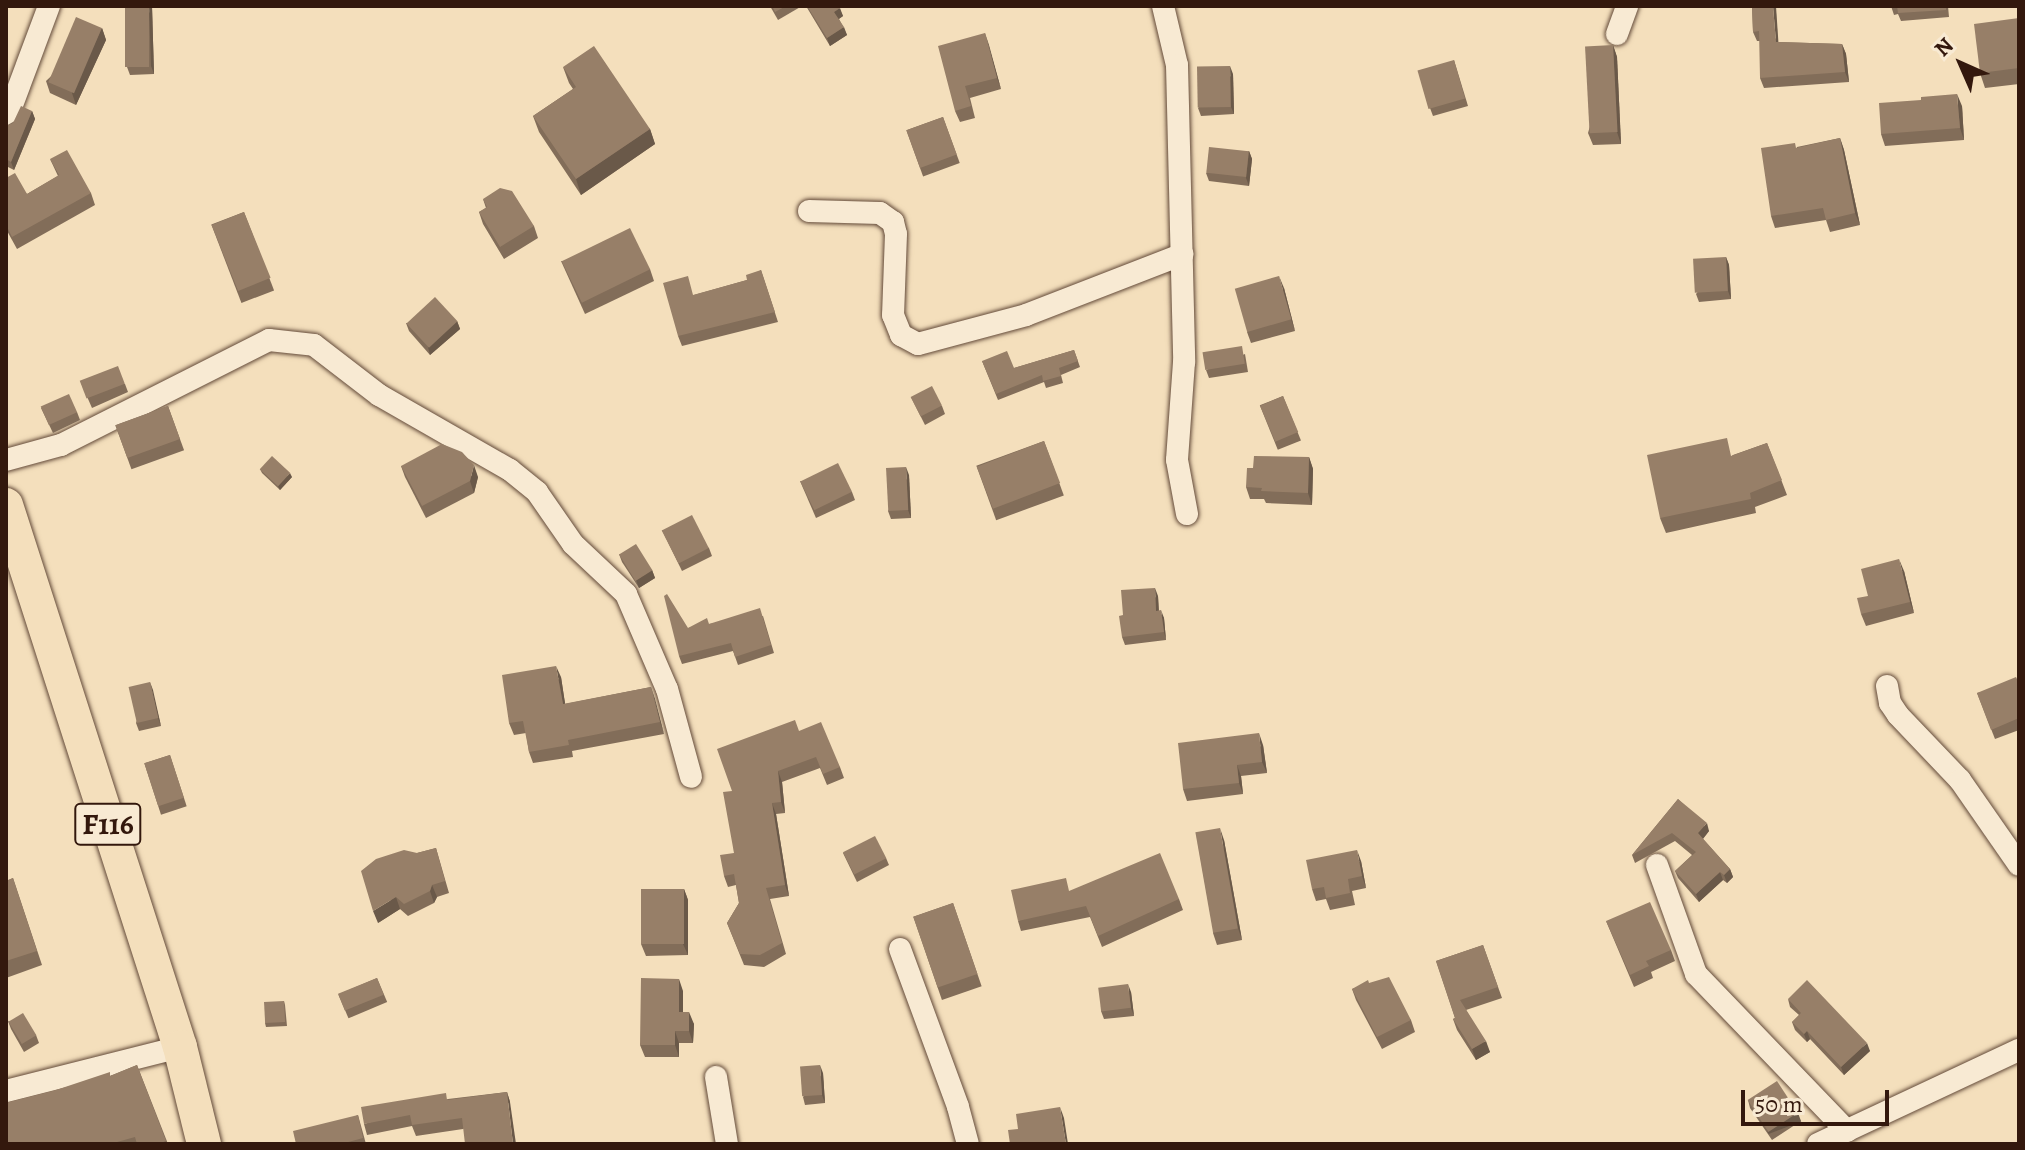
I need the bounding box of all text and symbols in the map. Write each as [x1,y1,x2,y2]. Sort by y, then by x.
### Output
north arrow [1921,24,2001,104]
text: N [1928,31,1960,63]
road number: F116 [74,798,142,850]
scale bar [1745,1074,1893,1124]
text: 50 m [1755,1088,1803,1120]

